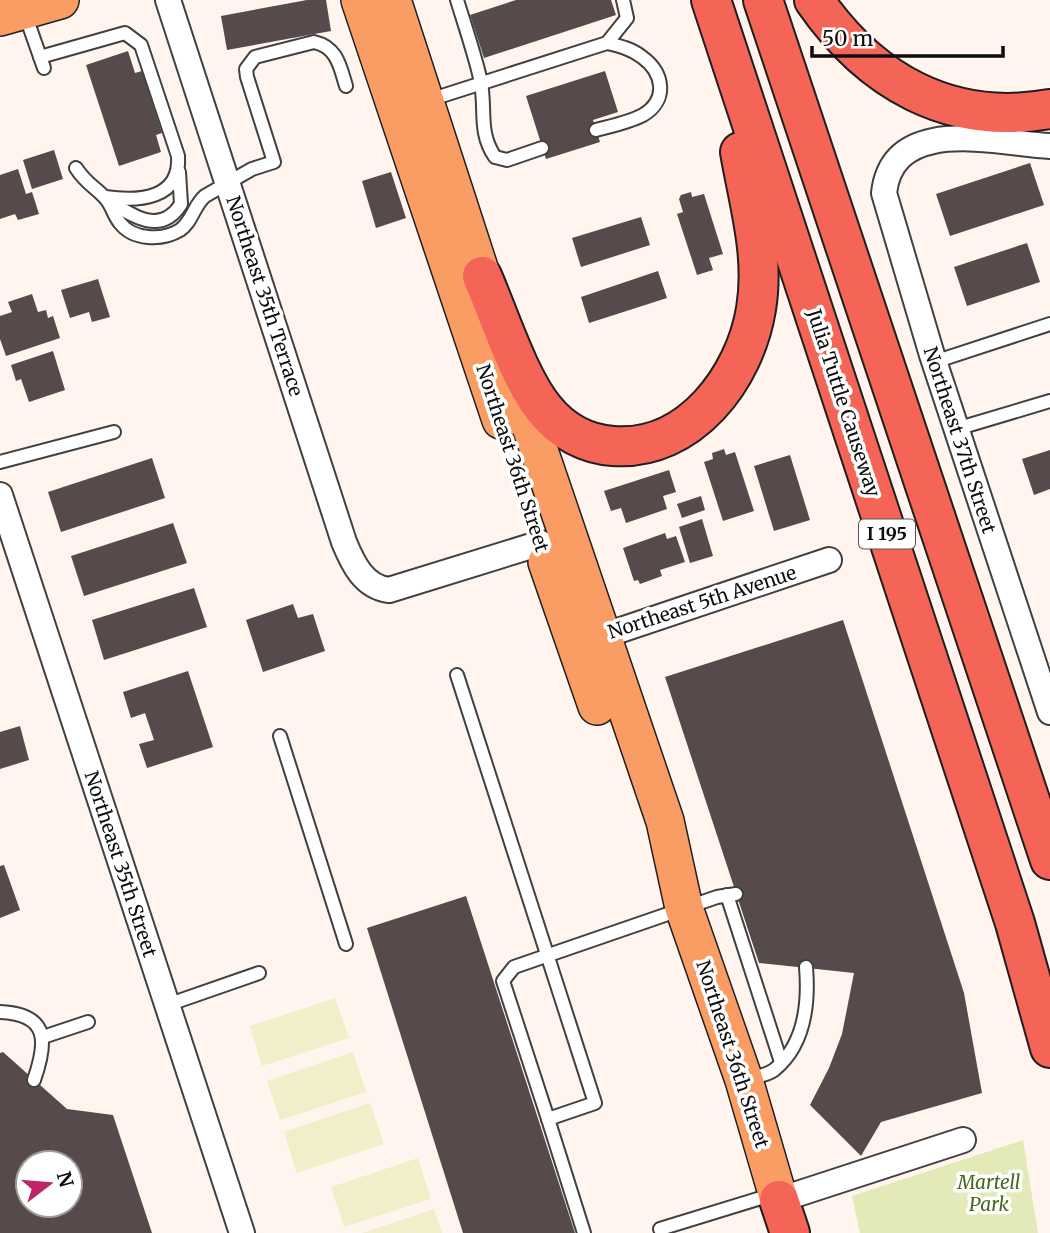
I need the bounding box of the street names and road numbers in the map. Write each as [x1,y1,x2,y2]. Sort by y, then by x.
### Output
street label: Northeast 35th Terrace [221,193,309,399]
street label: Julia Tuttle Causeway [802,305,886,500]
street label: Northeast 37th Street [918,344,1002,537]
street label: Northeast 36th Street [471,361,555,555]
road number: I 195 [859,520,915,548]
street label: Northeast 5th Avenue [605,560,799,644]
street label: Northeast 35th Street [80,768,163,961]
street label: Northeast 36th Street [691,957,775,1151]

